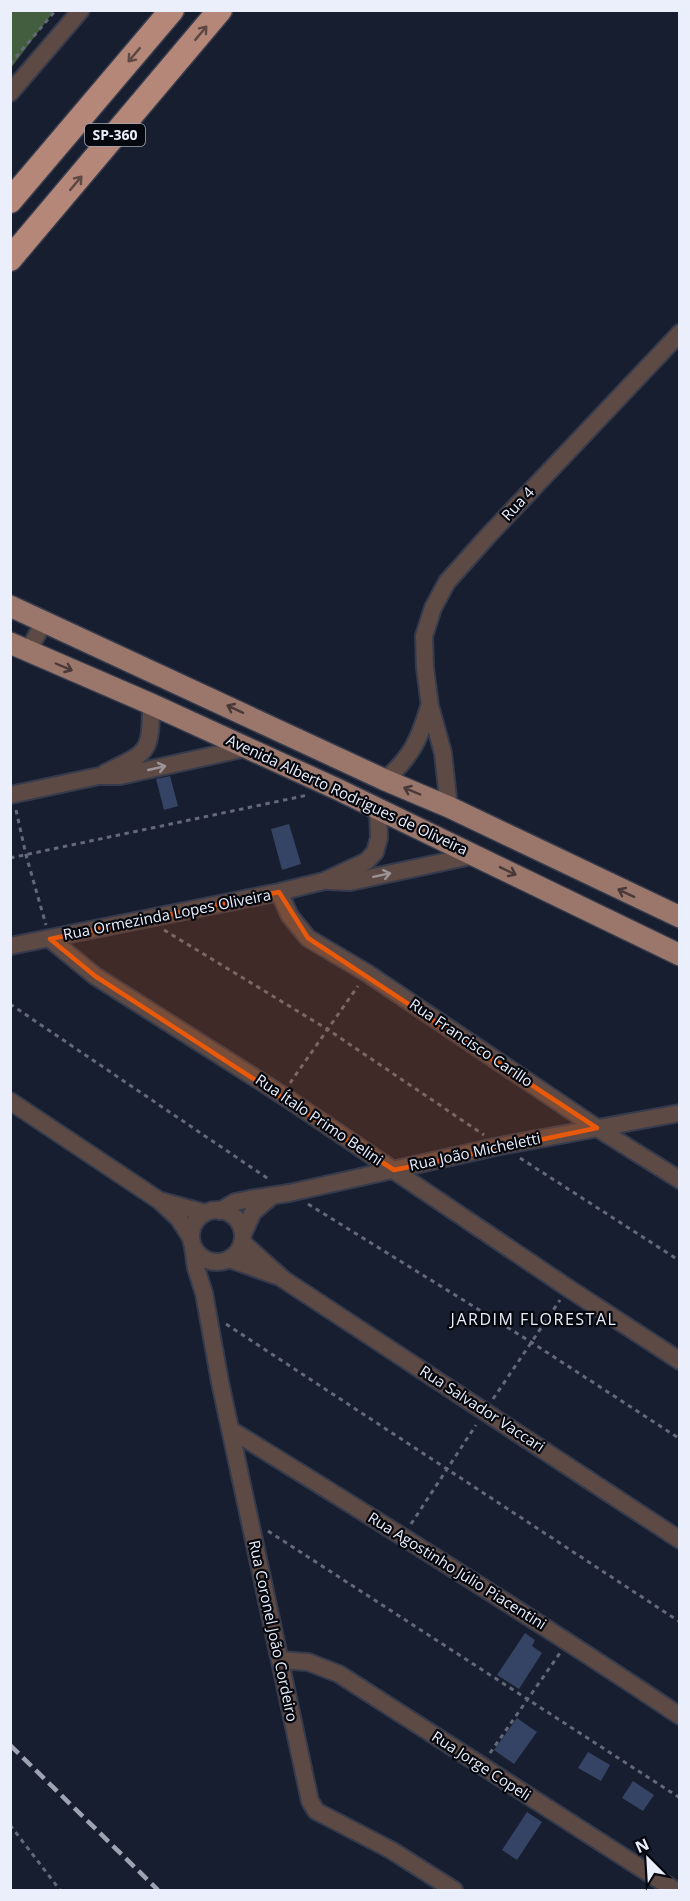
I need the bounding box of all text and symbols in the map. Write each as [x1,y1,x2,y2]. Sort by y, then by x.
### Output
one-way arrow [194,26,208,41]
one-way arrow [127,47,141,62]
road number: SP-360 [85,124,145,146]
one-way arrow [69,175,82,191]
street label: Rua 4 [497,482,538,524]
one-way arrow [55,661,73,673]
one-way arrow [227,703,245,715]
street label: Avenida Alberto Rodrigues de Oliveira [223,729,471,859]
one-way arrow [147,762,166,773]
one-way arrow [404,785,422,796]
one-way arrow [499,866,517,877]
one-way arrow [371,869,391,880]
street label: Rua Ormezinda Lopes Oliveira [61,884,272,944]
one-way arrow [618,886,636,898]
street label: Rua Francisco Carillo [406,993,537,1091]
street label: Rua Ítalo Primo Belini [252,1069,387,1169]
street label: Rua João Micheletti [407,1127,542,1175]
district label: JARDIM FLORESTAL [449,1308,617,1330]
street label: Rua Salvador Vaccari [416,1360,549,1456]
street label: Rua Agostinho Júlio Piacentini [365,1507,550,1633]
street label: Rua Coronel João Cordeiro [245,1538,303,1723]
street label: Rua Jorge Copeli [428,1726,535,1805]
north arrow [618,1829,678,1889]
text: N [631,1833,652,1858]

